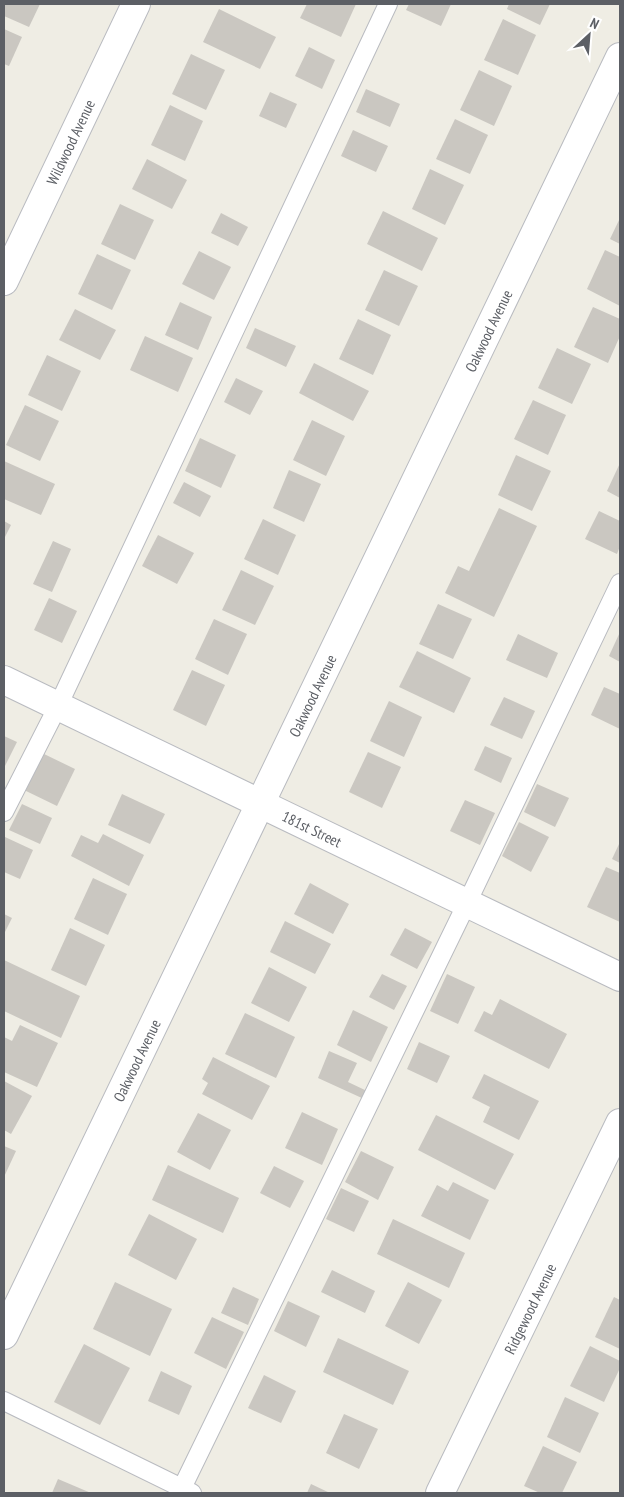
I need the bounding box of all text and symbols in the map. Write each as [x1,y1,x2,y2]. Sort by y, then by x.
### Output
north arrow [564,10,614,60]
text: N [587,14,602,33]
street label: Wildwood Avenue [42,96,99,188]
street label: Oakwood Avenue [460,286,516,375]
street label: Oakwood Avenue [284,651,340,740]
street label: 181st Street [279,806,345,851]
street label: Oakwood Avenue [109,1016,164,1104]
street label: Ridgewood Avenue [500,1260,560,1357]

